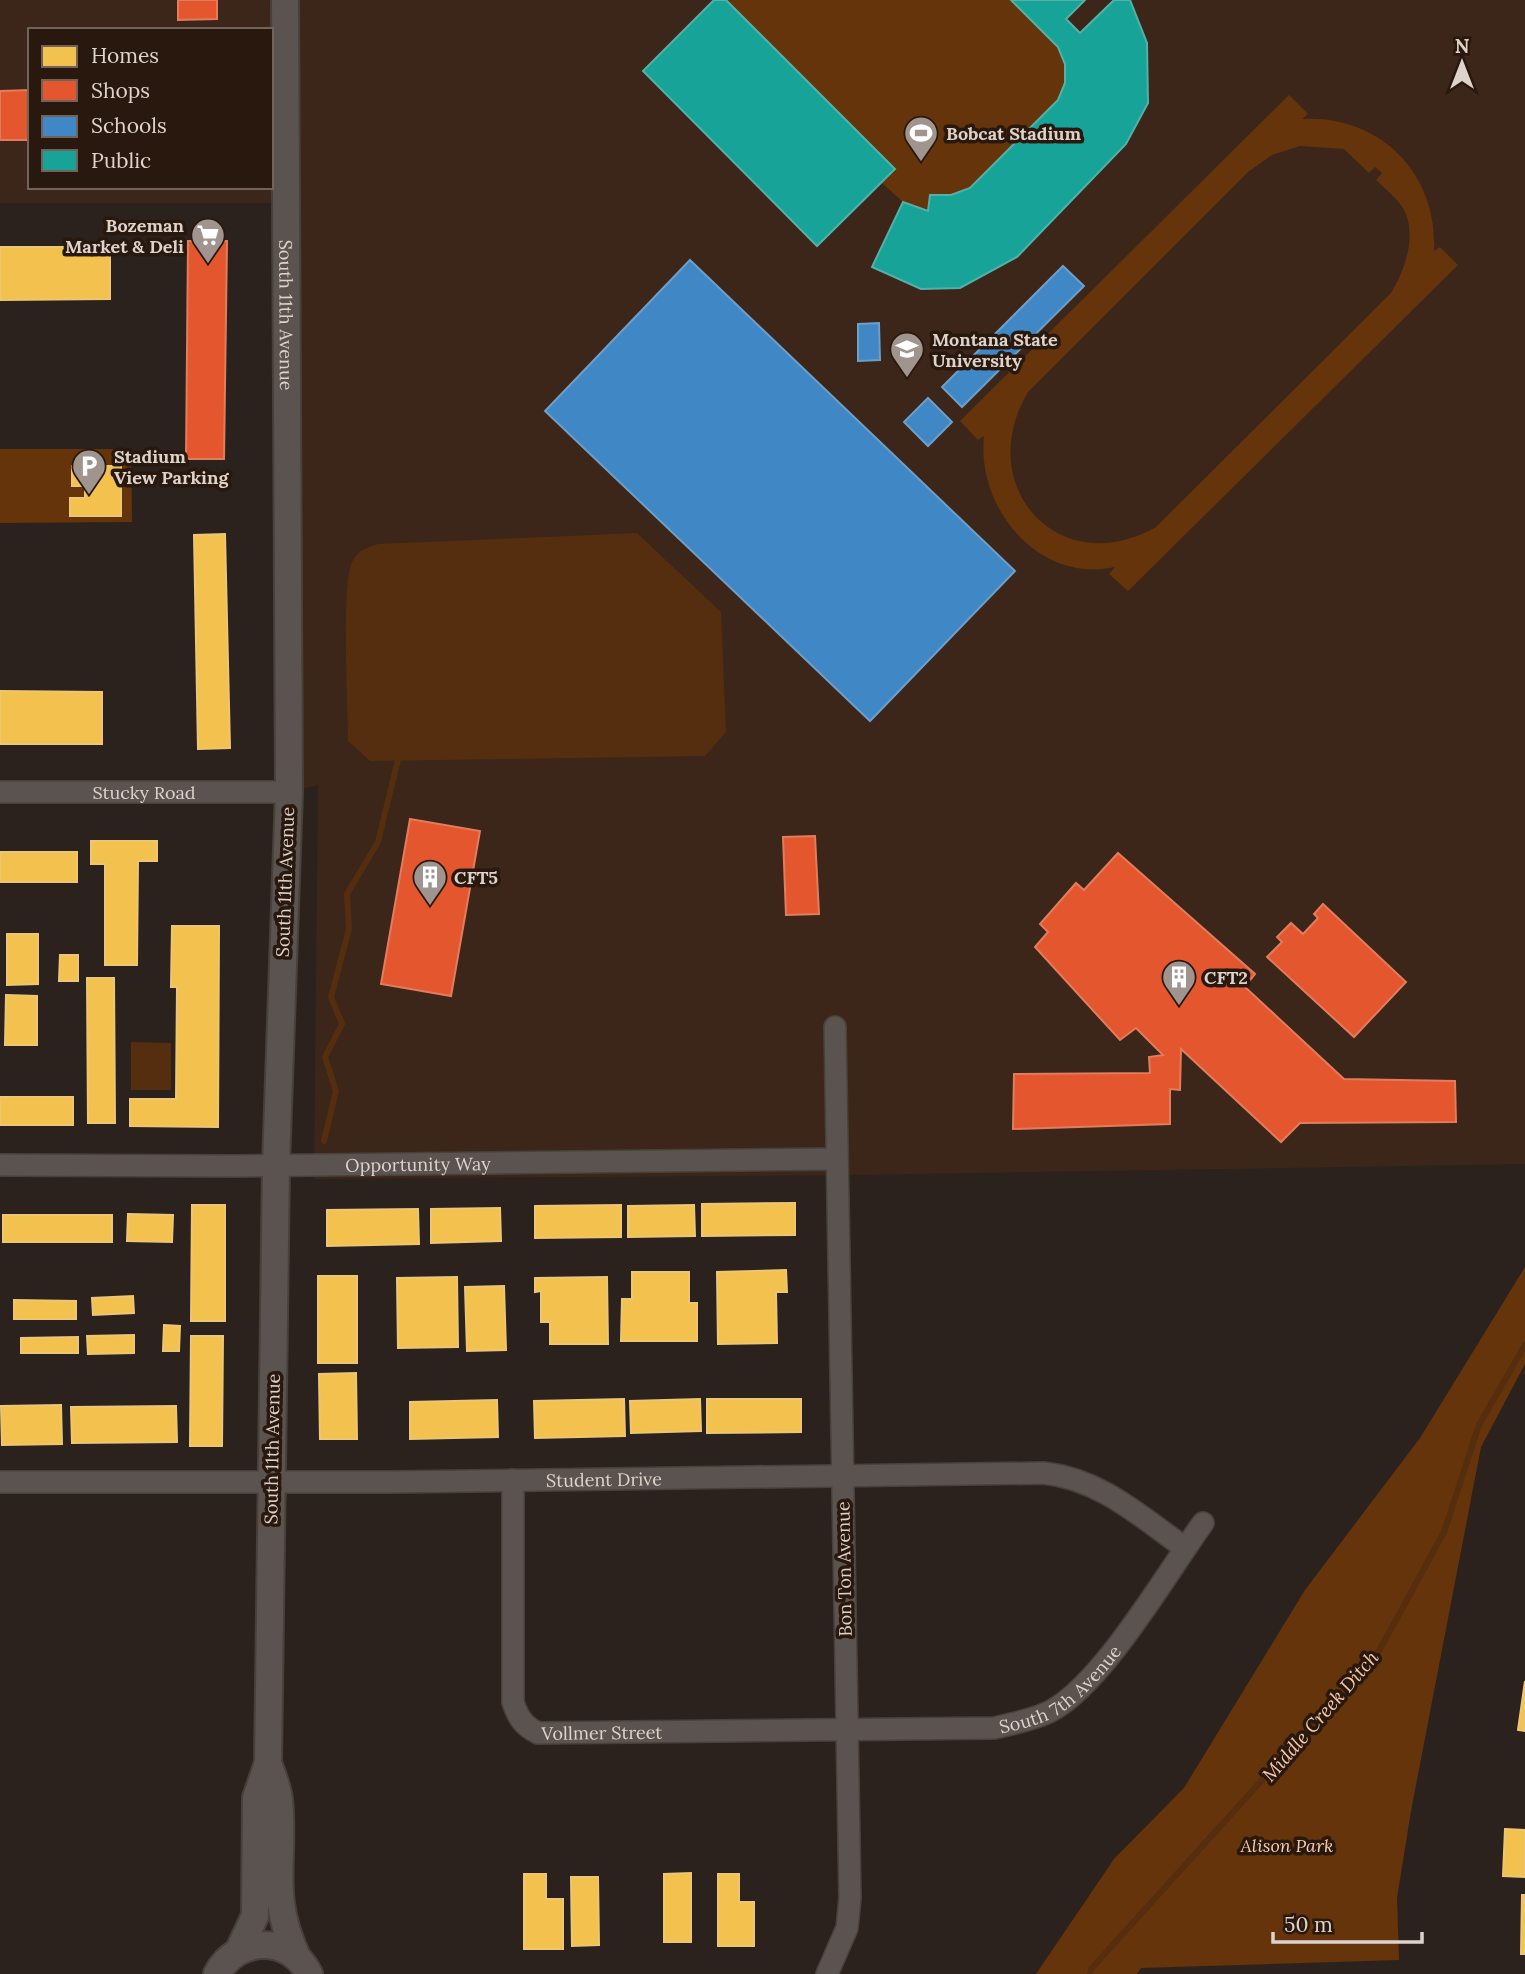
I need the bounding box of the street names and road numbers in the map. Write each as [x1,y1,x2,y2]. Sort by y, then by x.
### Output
street label: South 11th Avenue [275,240,298,391]
street label: Stucky Road [92,781,196,804]
street label: South 11th Avenue [271,806,299,958]
street label: Opportunity Way [345,1152,491,1176]
street label: South 11th Avenue [259,1373,285,1525]
street label: Student Drive [546,1467,662,1491]
street label: Bon Ton Avenue [831,1501,857,1637]
street label: South 7th Avenue [997,1640,1126,1738]
street label: Vollmer Street [540,1720,662,1744]

